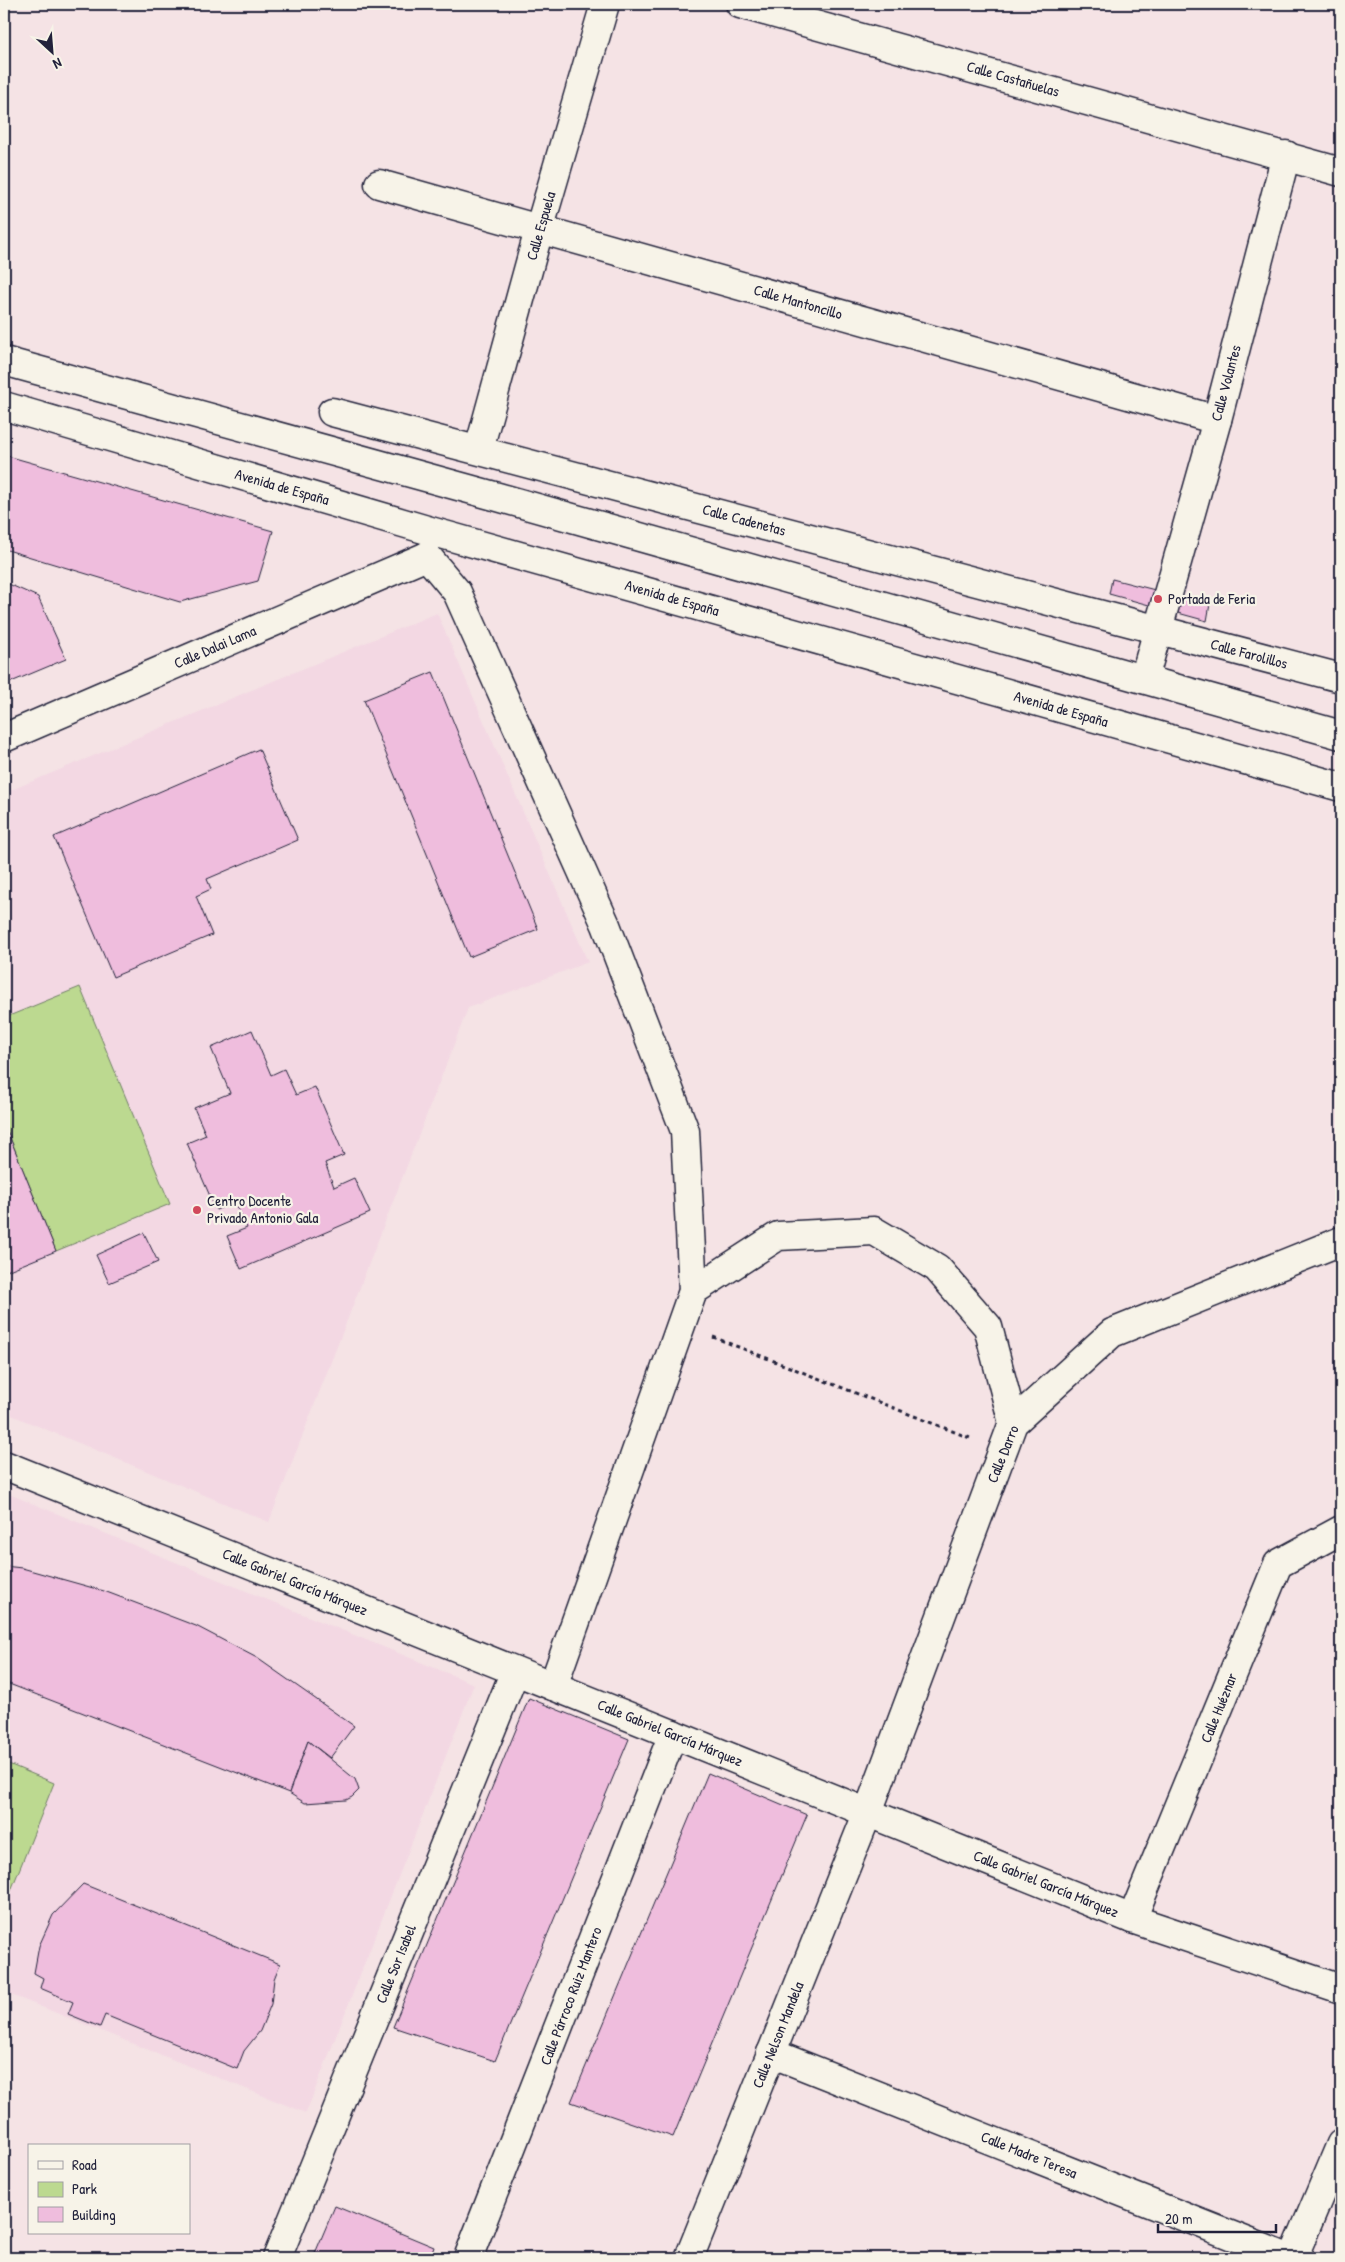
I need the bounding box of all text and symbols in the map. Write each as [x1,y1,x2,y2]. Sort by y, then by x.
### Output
north arrow [28,28,78,78]
text: N [50,54,65,75]
street label: Calle Castañuelas [964,55,1062,102]
street label: Calle Espuela [521,189,560,263]
street label: Calle Mantoncillo [751,279,845,324]
street label: Calle Volantes [1205,342,1246,423]
street label: Avenida de España [233,463,332,510]
street label: Calle Cadenetas [700,498,788,541]
street label: Avenida de España [623,574,722,621]
place label: Portada de Feria [1168,588,1255,609]
marker: Portada de Feria [1152,593,1164,605]
street label: Calle Dalai Lama [171,620,259,673]
street label: Calle Farolillos [1208,633,1290,674]
street label: Avenida de España [1012,685,1111,732]
place label: Centro Docente Privado Antonio Gala [207,1190,319,1228]
marker: Centro Docente Privado Antonio Gala [191,1204,203,1216]
street label: Calle Darro [981,1422,1024,1486]
street label: Calle Gabriel García Márquez [219,1543,372,1621]
street label: Calle Huéznar [1195,1669,1242,1746]
street label: Calle Gabriel García Márquez [594,1694,747,1772]
street label: Calle Gabriel García Márquez [970,1845,1123,1923]
street label: Calle Sor Isabel [370,1921,421,2006]
street label: Calle Párroco Ruiz Mantero [534,1924,607,2068]
street label: Calle Nelson Mandela [747,1978,809,2091]
street label: Calle Madre Teresa [978,2126,1081,2183]
legend [28,2144,190,2234]
text: Road [72,2154,97,2175]
text: Park [72,2178,97,2199]
scale bar [1158,2202,1275,2234]
text: Building [72,2204,116,2225]
text: 20 m [1165,2208,1192,2229]

